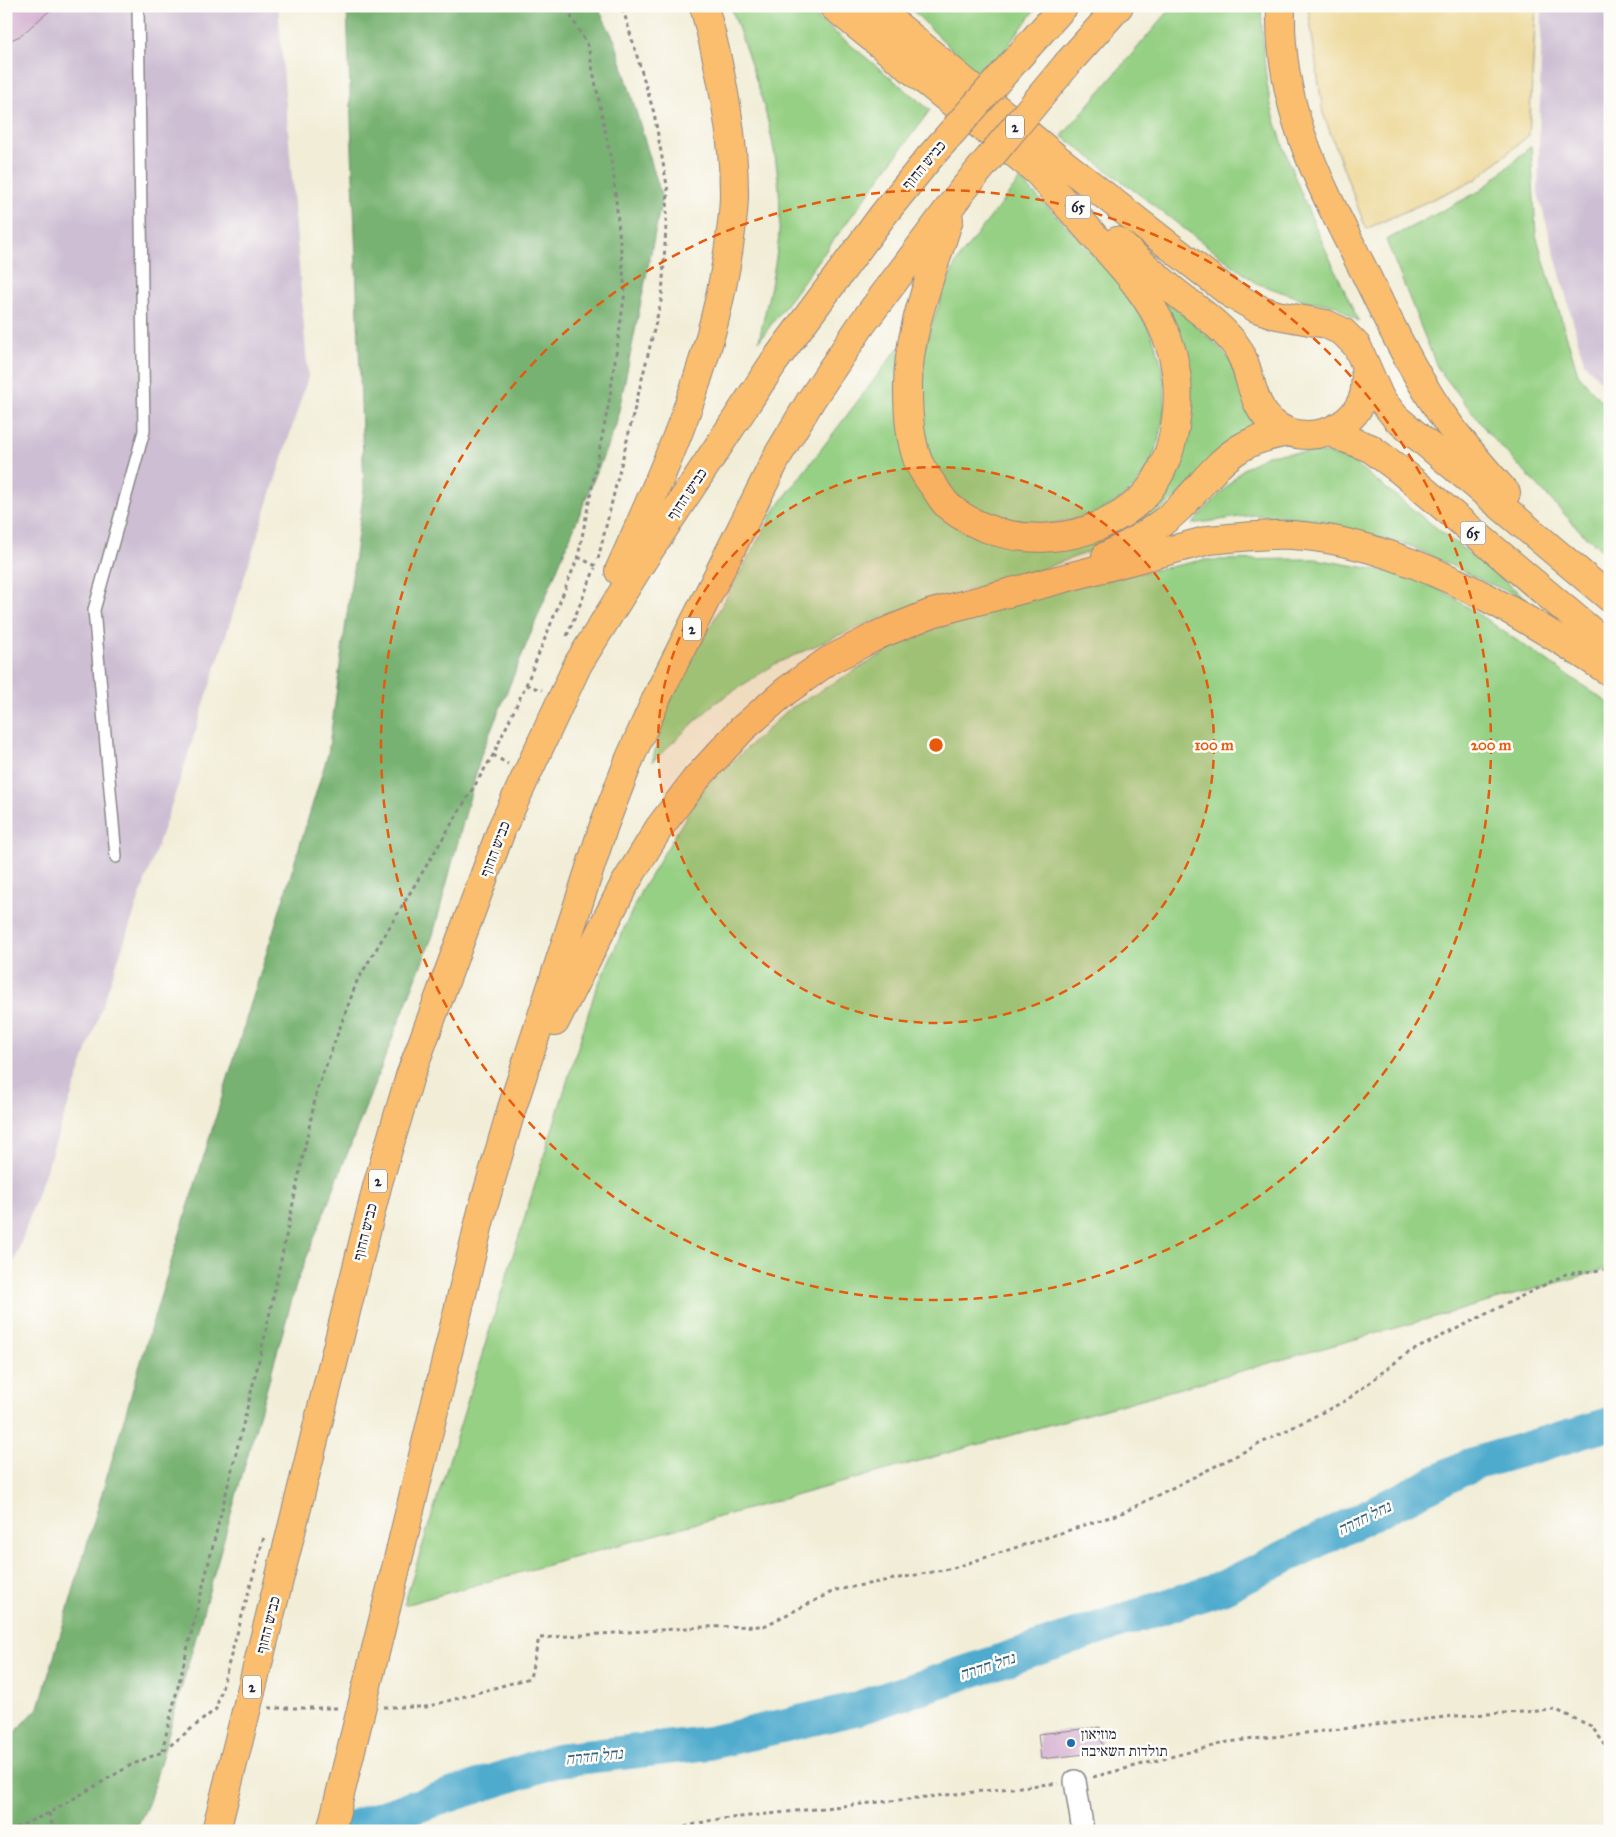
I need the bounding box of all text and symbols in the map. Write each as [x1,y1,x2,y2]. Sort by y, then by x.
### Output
road number: 2 [1006,115,1024,138]
street label: כביש החוף [898,137,950,193]
road number: 65 [1066,196,1090,218]
street label: כביש החוף [663,465,711,523]
road number: 65 [1460,522,1486,544]
road number: 2 [683,618,701,640]
centre of rings [927,736,945,754]
text: 100 m [1194,736,1234,754]
text: 200 m [1471,736,1512,754]
street label: כביש החוף [476,819,514,879]
road number: 2 [369,1170,387,1192]
street label: כביש החוף [349,1201,381,1263]
water label: נחל חדרה [1334,1496,1395,1539]
street label: כביש החוף [252,1594,284,1656]
water label: נחל חדרה [957,1648,1019,1684]
road number: 2 [243,1675,261,1698]
place label: מוזיאון תולדות השאיבה [1081,1725,1168,1760]
marker: מוזיאון תולדות השאיבה [1065,1737,1077,1749]
water label: נחל חדרה [565,1743,625,1768]

